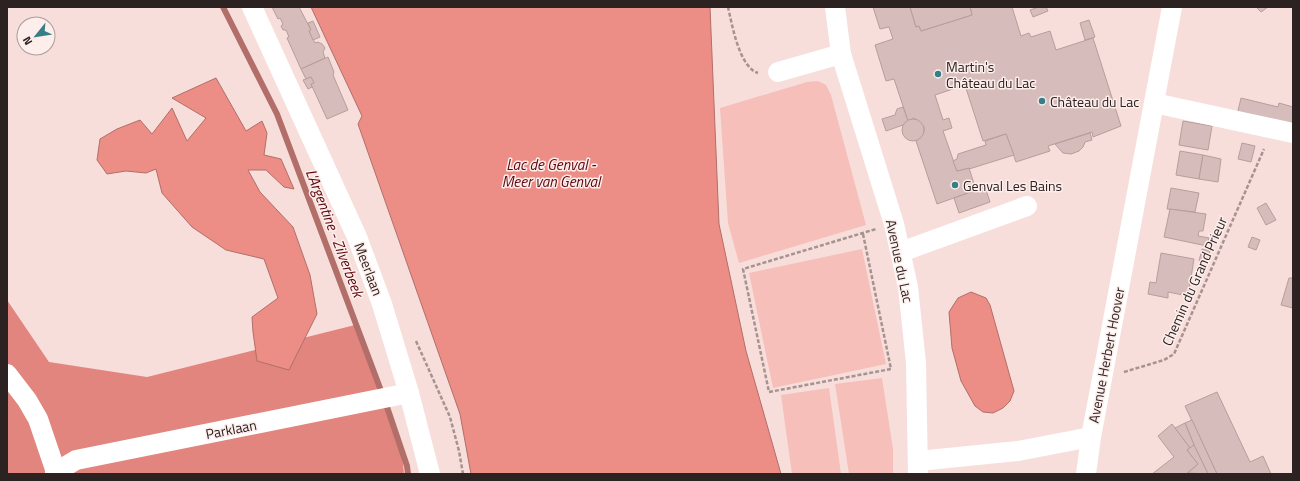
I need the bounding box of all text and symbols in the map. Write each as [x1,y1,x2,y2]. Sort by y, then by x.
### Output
north arrow [16,16,56,56]
text: N [19,34,36,48]
place label: Martin's Château du Lac [946,56,1035,93]
marker: Martin's Château du Lac [933,69,943,79]
place label: Château du Lac [1050,91,1139,112]
marker: Château du Lac [1037,96,1047,106]
water label: Lac de Genval - Meer van Genval [502,153,602,193]
water label: L'Argentine - Zilverbeek [300,166,371,302]
place label: Genval Les Bains [963,175,1062,196]
marker: Genval Les Bains [950,180,960,190]
street label: Chemin du Grand Prieur [1156,213,1232,349]
street label: Avenue du Lac [881,217,919,305]
street label: Meerlaan [349,239,389,299]
street label: Avenue Herbert Hoover [1083,285,1130,425]
street label: Parklaan [204,414,258,444]

